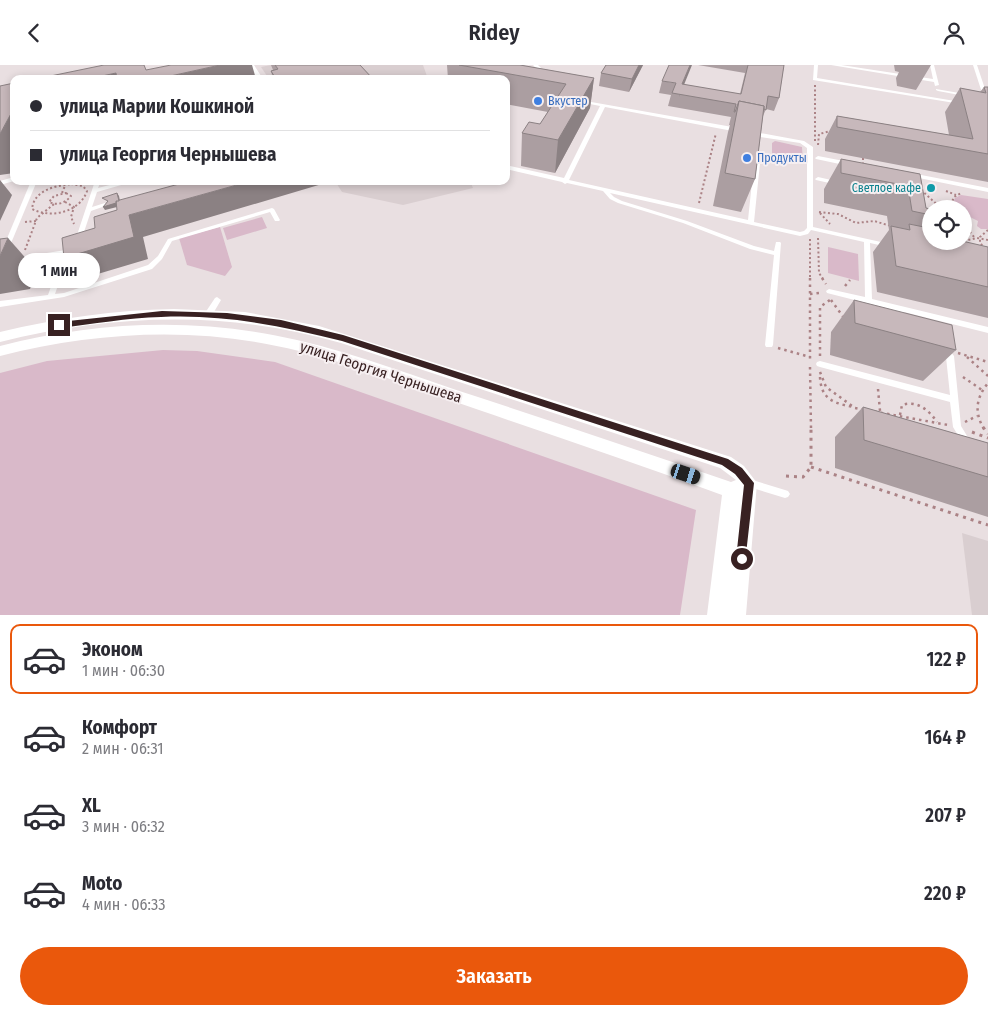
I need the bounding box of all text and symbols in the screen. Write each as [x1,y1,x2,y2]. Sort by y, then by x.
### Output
icon: back [20,19,48,47]
text: Ridey [468,19,520,46]
icon: person [940,19,968,47]
place label: Вкустер [548,94,588,108]
text: улица Марии Кошкиной [60,95,254,118]
marker: Вкустер [532,95,544,107]
text: улица Георгия Чернышева [60,143,276,166]
place label: Продукты [757,151,807,165]
marker: Продукты [741,152,753,164]
place label: Светлое кафе [852,181,921,195]
marker: Светлое кафе [925,182,937,194]
map controls [922,200,972,250]
button: locate [922,200,972,250]
callout: 1 мин [18,253,100,287]
text: 1 мин [40,261,78,280]
route end [48,314,70,336]
street label: улица Георгия Чернышева [298,337,464,407]
car [669,462,702,486]
route start [731,548,753,570]
icon: car [22,637,67,682]
text: Эконом [82,638,143,661]
text: 122 ₽ [926,648,966,671]
text: 1 мин · 06:30 [82,661,165,680]
icon: car [22,715,67,760]
text: Комфорт [82,716,157,739]
text: 164 ₽ [924,726,966,749]
text: 2 мин · 06:31 [82,739,163,758]
icon: car [22,793,67,838]
text: XL [82,794,101,817]
text: 207 ₽ [925,804,966,827]
text: 3 мин · 06:32 [82,817,165,836]
icon: car [22,871,67,916]
text: Moto [82,872,122,895]
text: 220 ₽ [924,882,966,905]
text: 4 мин · 06:33 [82,895,166,914]
button: Заказать [20,947,968,1005]

